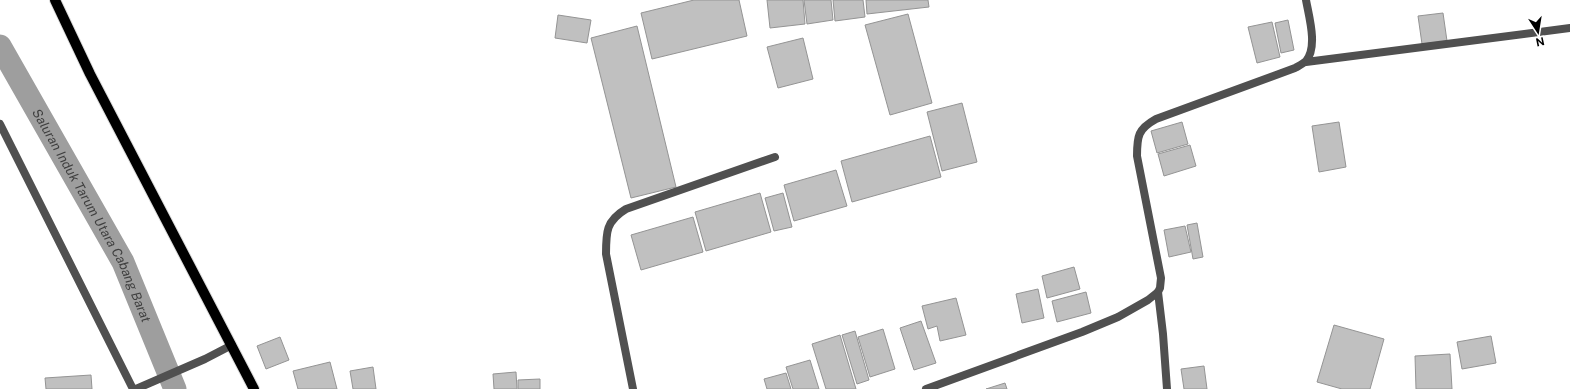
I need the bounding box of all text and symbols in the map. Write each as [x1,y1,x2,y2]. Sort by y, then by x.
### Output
north arrow [1518,12,1558,52]
text: N [1535,35,1546,49]
water label: Saluran Induk Tarum Utara Cabang Barat [30,106,154,324]

